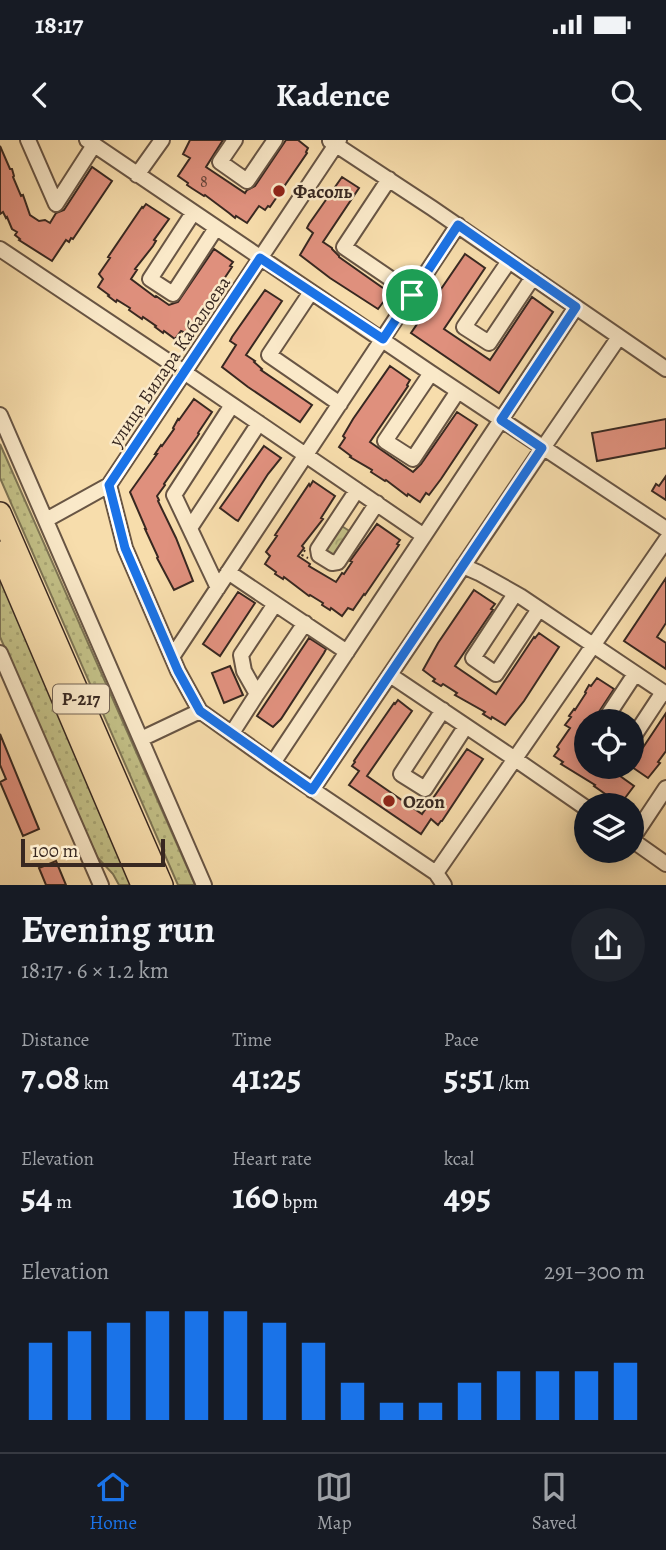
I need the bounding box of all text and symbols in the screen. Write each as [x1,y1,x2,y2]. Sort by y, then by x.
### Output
text: 18:17 [35,7,83,42]
text: Kadence [276,73,390,117]
icon: back [21,76,59,114]
icon: search [607,76,645,114]
house number: 8 [200,171,208,193]
place label: Фасоль [293,179,353,205]
marker: Фасоль [271,183,287,199]
pin [382,265,442,325]
street label: улица Билара Кабалоева [102,271,237,453]
icon: arrive [393,276,431,314]
road number: Р-217 [53,684,109,714]
map controls [574,709,644,863]
button: locate [574,709,644,779]
place label: Ozon [403,789,445,815]
marker: Ozon [381,793,397,809]
button: layers [574,793,644,863]
scale bar [21,836,164,868]
text: 100 m [32,838,78,864]
text: Evening run [21,903,215,955]
button: share [571,908,645,982]
text: 18:17 · 6 × 1.2 km [21,955,169,986]
text: Distance [21,1027,89,1053]
text: Time [232,1027,272,1053]
text: Pace [444,1027,479,1053]
text: 7.08 [21,1053,80,1101]
text: 41:25 [232,1053,302,1101]
text: 5:51 [444,1053,494,1101]
text: km [80,1070,109,1096]
text: /km [494,1070,530,1096]
text: Elevation [21,1146,94,1172]
text: Heart rate [232,1146,312,1172]
text: kcal [444,1146,474,1172]
text: 54 [21,1172,52,1220]
text: 160 [232,1172,279,1220]
text: 495 [444,1172,491,1220]
text: m [52,1189,72,1215]
text: bpm [279,1189,318,1215]
text: Elevation [21,1256,109,1287]
text: 291–300 m [544,1256,645,1287]
tab: Home [89,1468,137,1536]
tab: Map [315,1468,353,1536]
tab: Saved [532,1468,577,1536]

